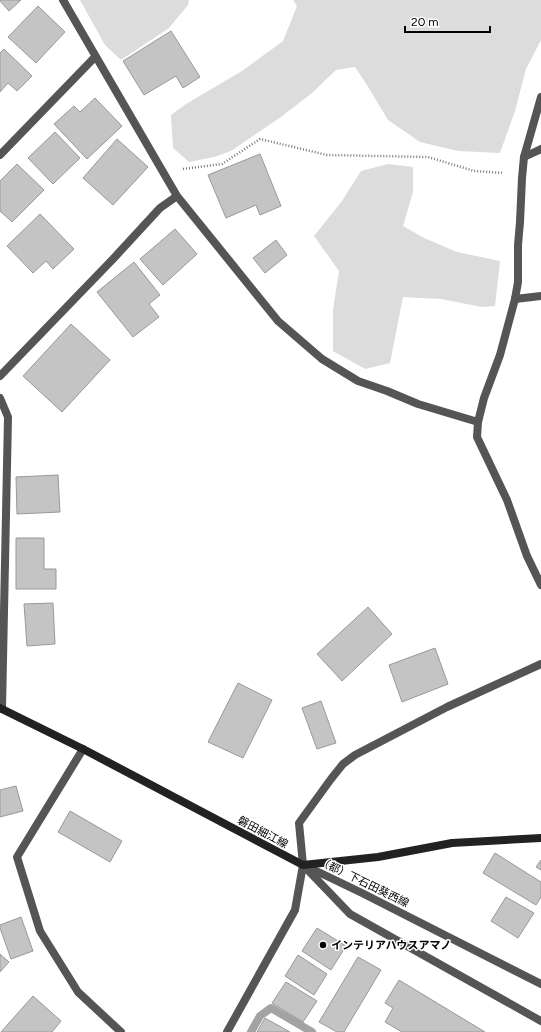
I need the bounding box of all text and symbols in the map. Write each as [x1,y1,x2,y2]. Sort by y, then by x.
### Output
scale bar [405,8,490,34]
text: 20 m [411,15,439,29]
street label: 磐田細江線 [235,814,290,851]
street label: （都）下石田葵西線 [316,855,411,910]
place label: インテリアハウスアマノ [331,939,451,952]
marker: インテリアハウスアマノ [318,940,328,950]

